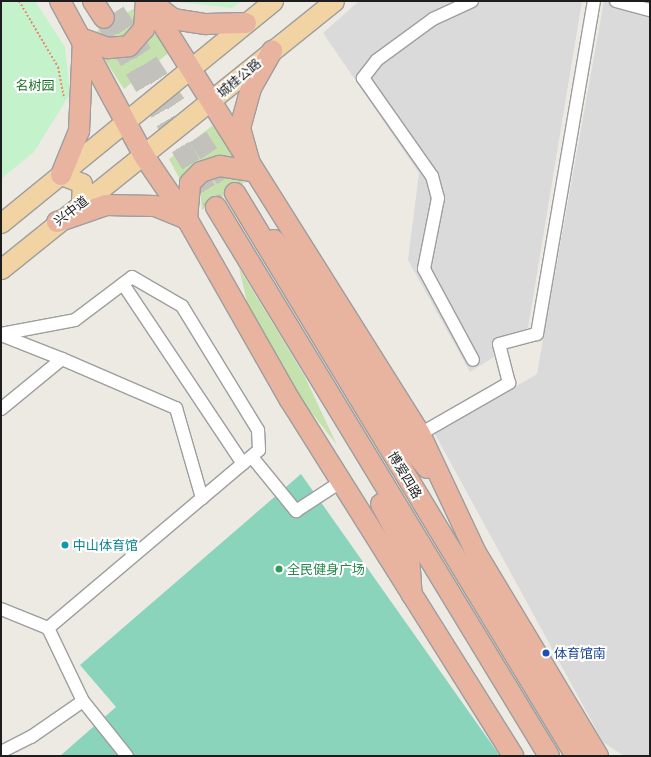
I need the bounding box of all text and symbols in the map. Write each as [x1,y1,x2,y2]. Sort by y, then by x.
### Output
street label: 城桂公路 [214,55,264,101]
park label: 名树园 [16,77,54,93]
street label: 兴中道 [51,193,91,229]
street label: 博爱四路 [385,449,425,501]
place label: 中山体育馆 [73,537,138,553]
marker: 中山体育馆 [60,540,70,550]
place label: 全民健身广场 [287,561,365,577]
marker: 全民健身广场 [274,564,284,574]
place label: 体育馆南 [554,645,606,661]
marker: 体育馆南 [541,648,551,658]

